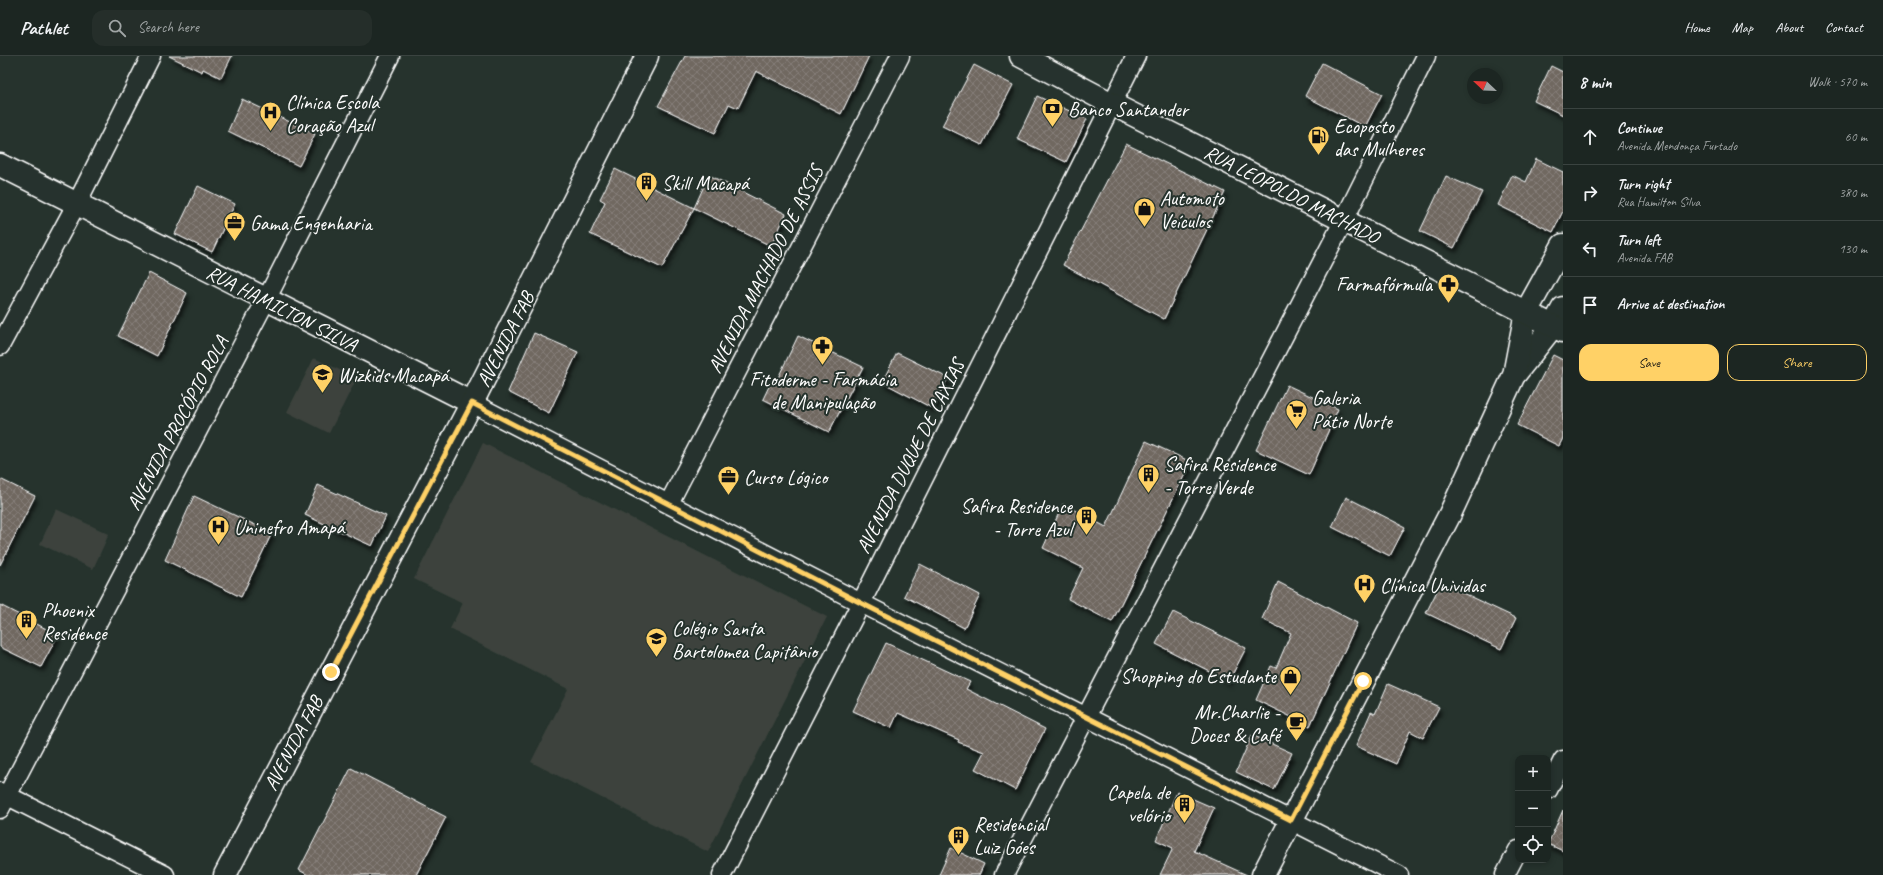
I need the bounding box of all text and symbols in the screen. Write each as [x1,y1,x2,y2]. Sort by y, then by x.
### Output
search box [92,10,372,46]
text: Pathlet [20,16,68,40]
icon: search [106,17,128,39]
text: Search here [138,18,199,37]
text: Home [1684,19,1710,36]
text: Map [1732,19,1753,36]
text: About [1775,19,1803,36]
text: Contact [1825,19,1863,36]
north arrow [1467,68,1503,104]
text: 8 min [1579,72,1612,93]
text: Walk · 570 m [1808,74,1867,90]
place label: Clínica Escola Coração Azul [286,90,380,138]
bank icon: Banco Santander [1039,96,1065,129]
place label: Banco Santander [1068,97,1190,122]
hospital icon: Clínica Escola Coração Azul [258,100,284,133]
place label: Ecoposto das Mulheres [1334,114,1426,162]
text: Continue [1617,119,1662,138]
fuel station icon: Ecoposto das Mulheres [1305,124,1331,157]
icon: ahead [1579,126,1601,148]
text: 60 m [1845,129,1867,145]
text: Avenida Mendonça Furtado [1617,138,1737,154]
street label: RUA LEOPOLDO MACHADO [1200,140,1385,250]
street label: AVENIDA MACHADO DE ASSIS [702,159,830,377]
building icon: Skill Macapá [634,170,660,203]
place label: Skill Macapá [662,171,751,196]
text: Turn right [1617,175,1670,194]
icon: right [1579,182,1601,204]
text: 380 m [1839,185,1867,201]
place label: Automoto Veículos [1160,186,1225,234]
text: Rua Hamilton Silva [1617,194,1700,210]
shop icon: Automoto Veículos [1132,196,1158,229]
office icon: Gama Engenharia [222,210,248,243]
place label: Gama Engenharia [250,211,373,236]
text: Turn left [1617,231,1660,250]
icon: left [1579,238,1601,260]
text: 130 m [1839,241,1867,257]
text: Avenida FAB [1617,250,1672,266]
street label: RUA HAMILTON SILVA [202,260,362,358]
pharmacy icon: Farmafórmula [1435,271,1461,304]
place label: Farmafórmula [1336,272,1434,297]
street label: AVENIDA FAB [471,286,541,391]
icon: arrive [1579,294,1601,316]
text: Arrive at destination [1617,295,1724,314]
street label: AVENIDA PROCÓPIO ROLA [121,331,234,515]
pharmacy icon: Fitoderme - Farmácia de Manipulação [810,334,836,367]
button: Save [1579,344,1719,381]
button: Share [1727,344,1867,381]
street label: AVENIDA DUQUE DE CAXIAS [851,352,972,557]
school or university icon: Wizkids Macapá [309,362,335,395]
place label: Wizkids Macapá [338,363,451,388]
place label: Fitoderme - Farmácia de Manipulação [750,367,898,415]
place label: Galeria Pátio Norte [1312,386,1393,434]
supermarket icon: Galeria Pátio Norte [1284,397,1310,430]
place label: Safira Residence - Torre Verde [1164,452,1277,500]
building icon: Safira Residence - Torre Verde [1135,462,1161,495]
office icon: Curso Lógico [715,464,741,497]
place label: Curso Lógico [744,465,829,490]
place label: Safira Residence - Torre Azul [961,494,1076,542]
building icon: Safira Residence - Torre Azul [1074,504,1100,537]
hospital icon: Uninefro Amapá [205,514,231,547]
place label: Uninefro Amapá [234,515,346,540]
hospital icon: Clínica Unividas [1351,572,1377,605]
place label: Clínica Unividas [1380,573,1487,598]
place label: Phoenix Residence [42,598,108,646]
building icon: Phoenix Residence [14,608,40,641]
place label: Colégio Santa Bartolomea Capitânio [672,616,819,664]
school or university icon: Colégio Santa Bartolomea Capitânio [644,626,670,659]
route end [322,663,340,681]
shop icon: Shopping do Estudante [1278,663,1304,696]
place label: Shopping do Estudante [1121,664,1277,689]
route start [1354,672,1372,690]
street label: AVENIDA FAB [258,690,330,795]
place label: Mr.Charlie - Doces & Café [1189,700,1283,748]
cafe icon: Mr.Charlie - Doces & Café [1283,710,1309,743]
map controls [1515,755,1551,863]
button: + [1515,755,1551,791]
place label: Capela de velório [1107,780,1172,828]
building icon: Capela de velório [1172,791,1198,824]
button: − [1515,791,1551,827]
place label: Residencial Luiz Góes [974,812,1051,860]
building icon: Residencial Luiz Góes [945,823,971,856]
button: locate [1515,827,1551,863]

